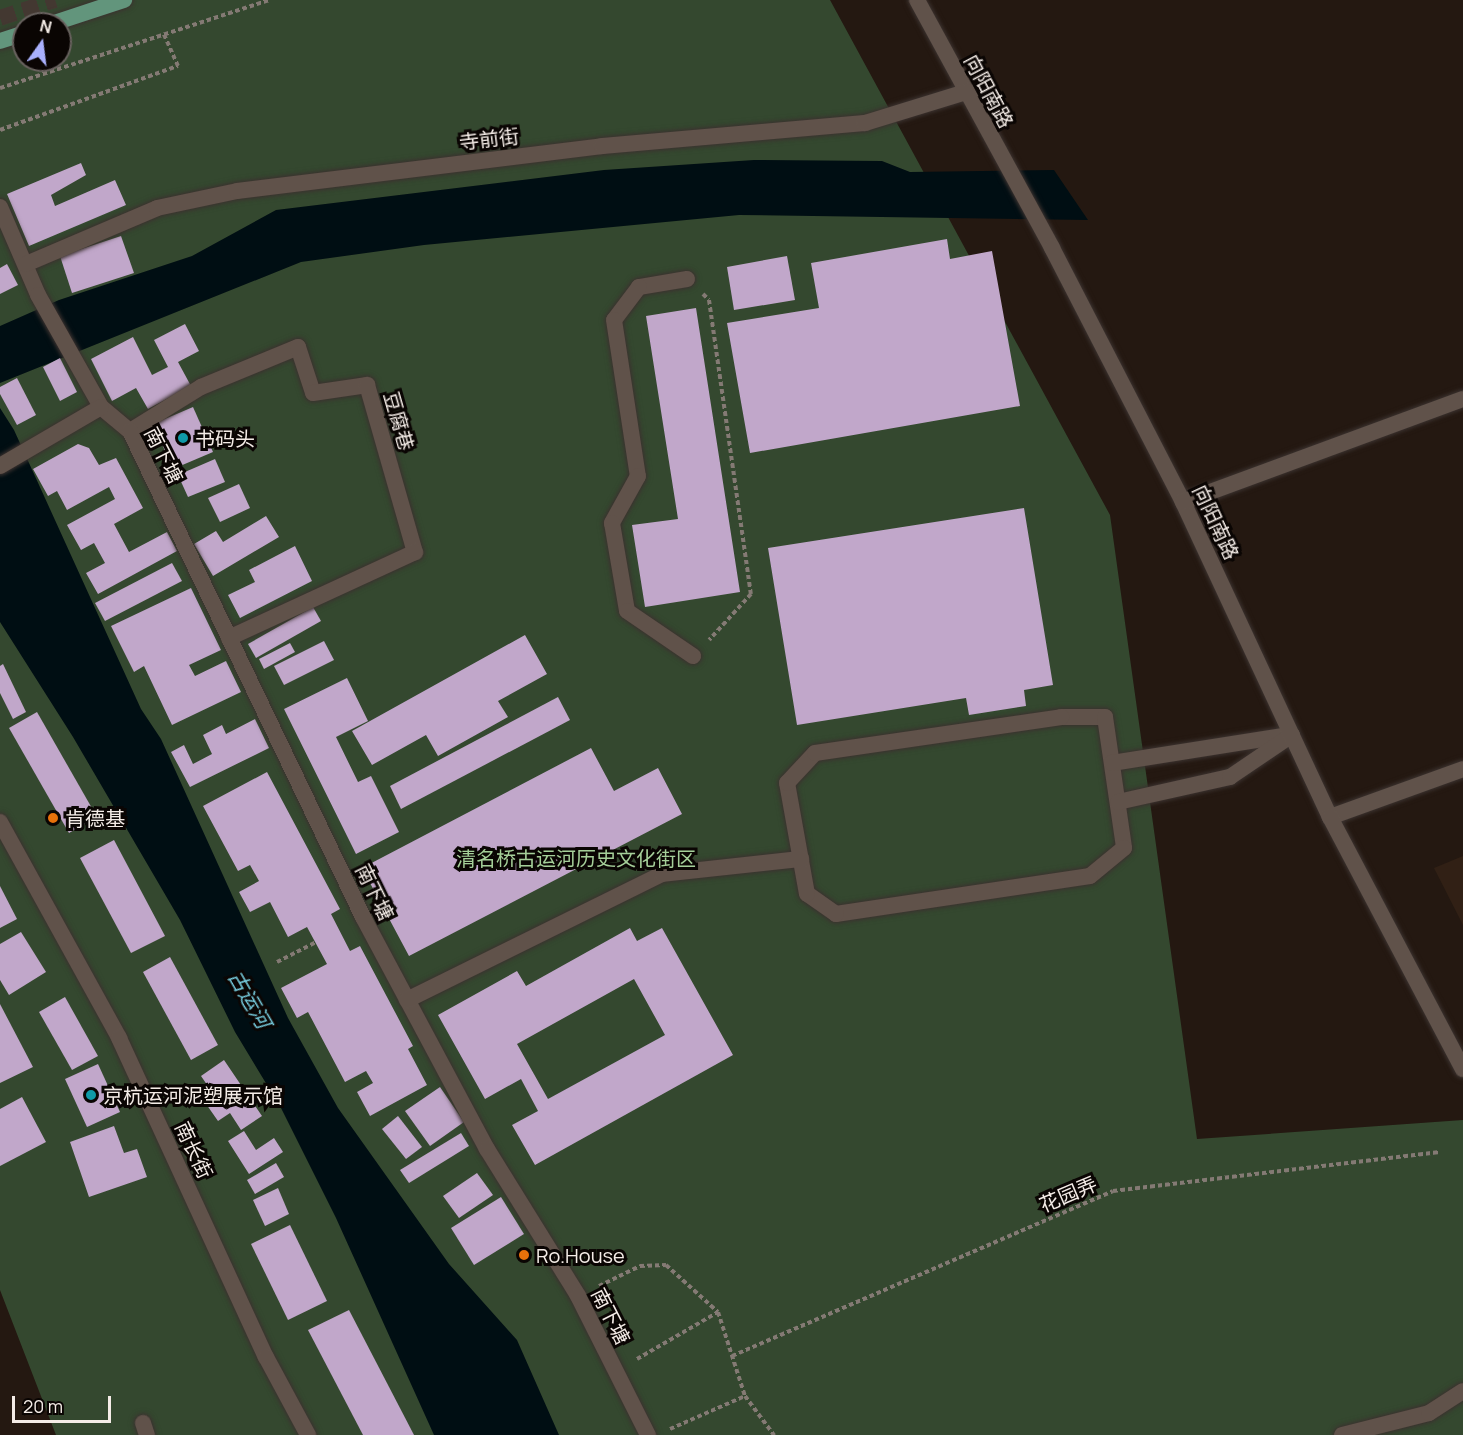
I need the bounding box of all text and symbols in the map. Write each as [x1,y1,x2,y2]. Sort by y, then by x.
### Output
north arrow [12,12,72,72]
text: N [38,14,54,39]
street label: 向阳南路 [960,50,1018,132]
street label: 寺前街 [458,123,520,155]
street label: 豆腐巷 [379,389,419,453]
street label: 南下塘 [140,423,188,487]
place label: 书码头 [195,426,255,450]
marker: 书码头 [176,431,190,445]
street label: 向阳南路 [1188,481,1244,563]
place label: 肯德基 [65,806,125,830]
marker: 肯德基 [46,811,60,825]
park label: 清名桥古运河历史文化街区 [456,846,696,870]
street label: 南下塘 [351,860,399,924]
water label: 古运河 [223,965,277,1033]
place label: 京杭运河泥塑展示馆 [103,1083,283,1107]
marker: 京杭运河泥塑展示馆 [84,1088,98,1102]
street label: 南长街 [170,1118,218,1182]
street label: 花园弄 [1036,1171,1100,1217]
place label: Ro.House [536,1243,625,1267]
marker: Ro.House [517,1248,531,1262]
street label: 南下塘 [587,1284,635,1348]
scale bar [15,1384,114,1422]
text: 20 m [23,1394,63,1418]

